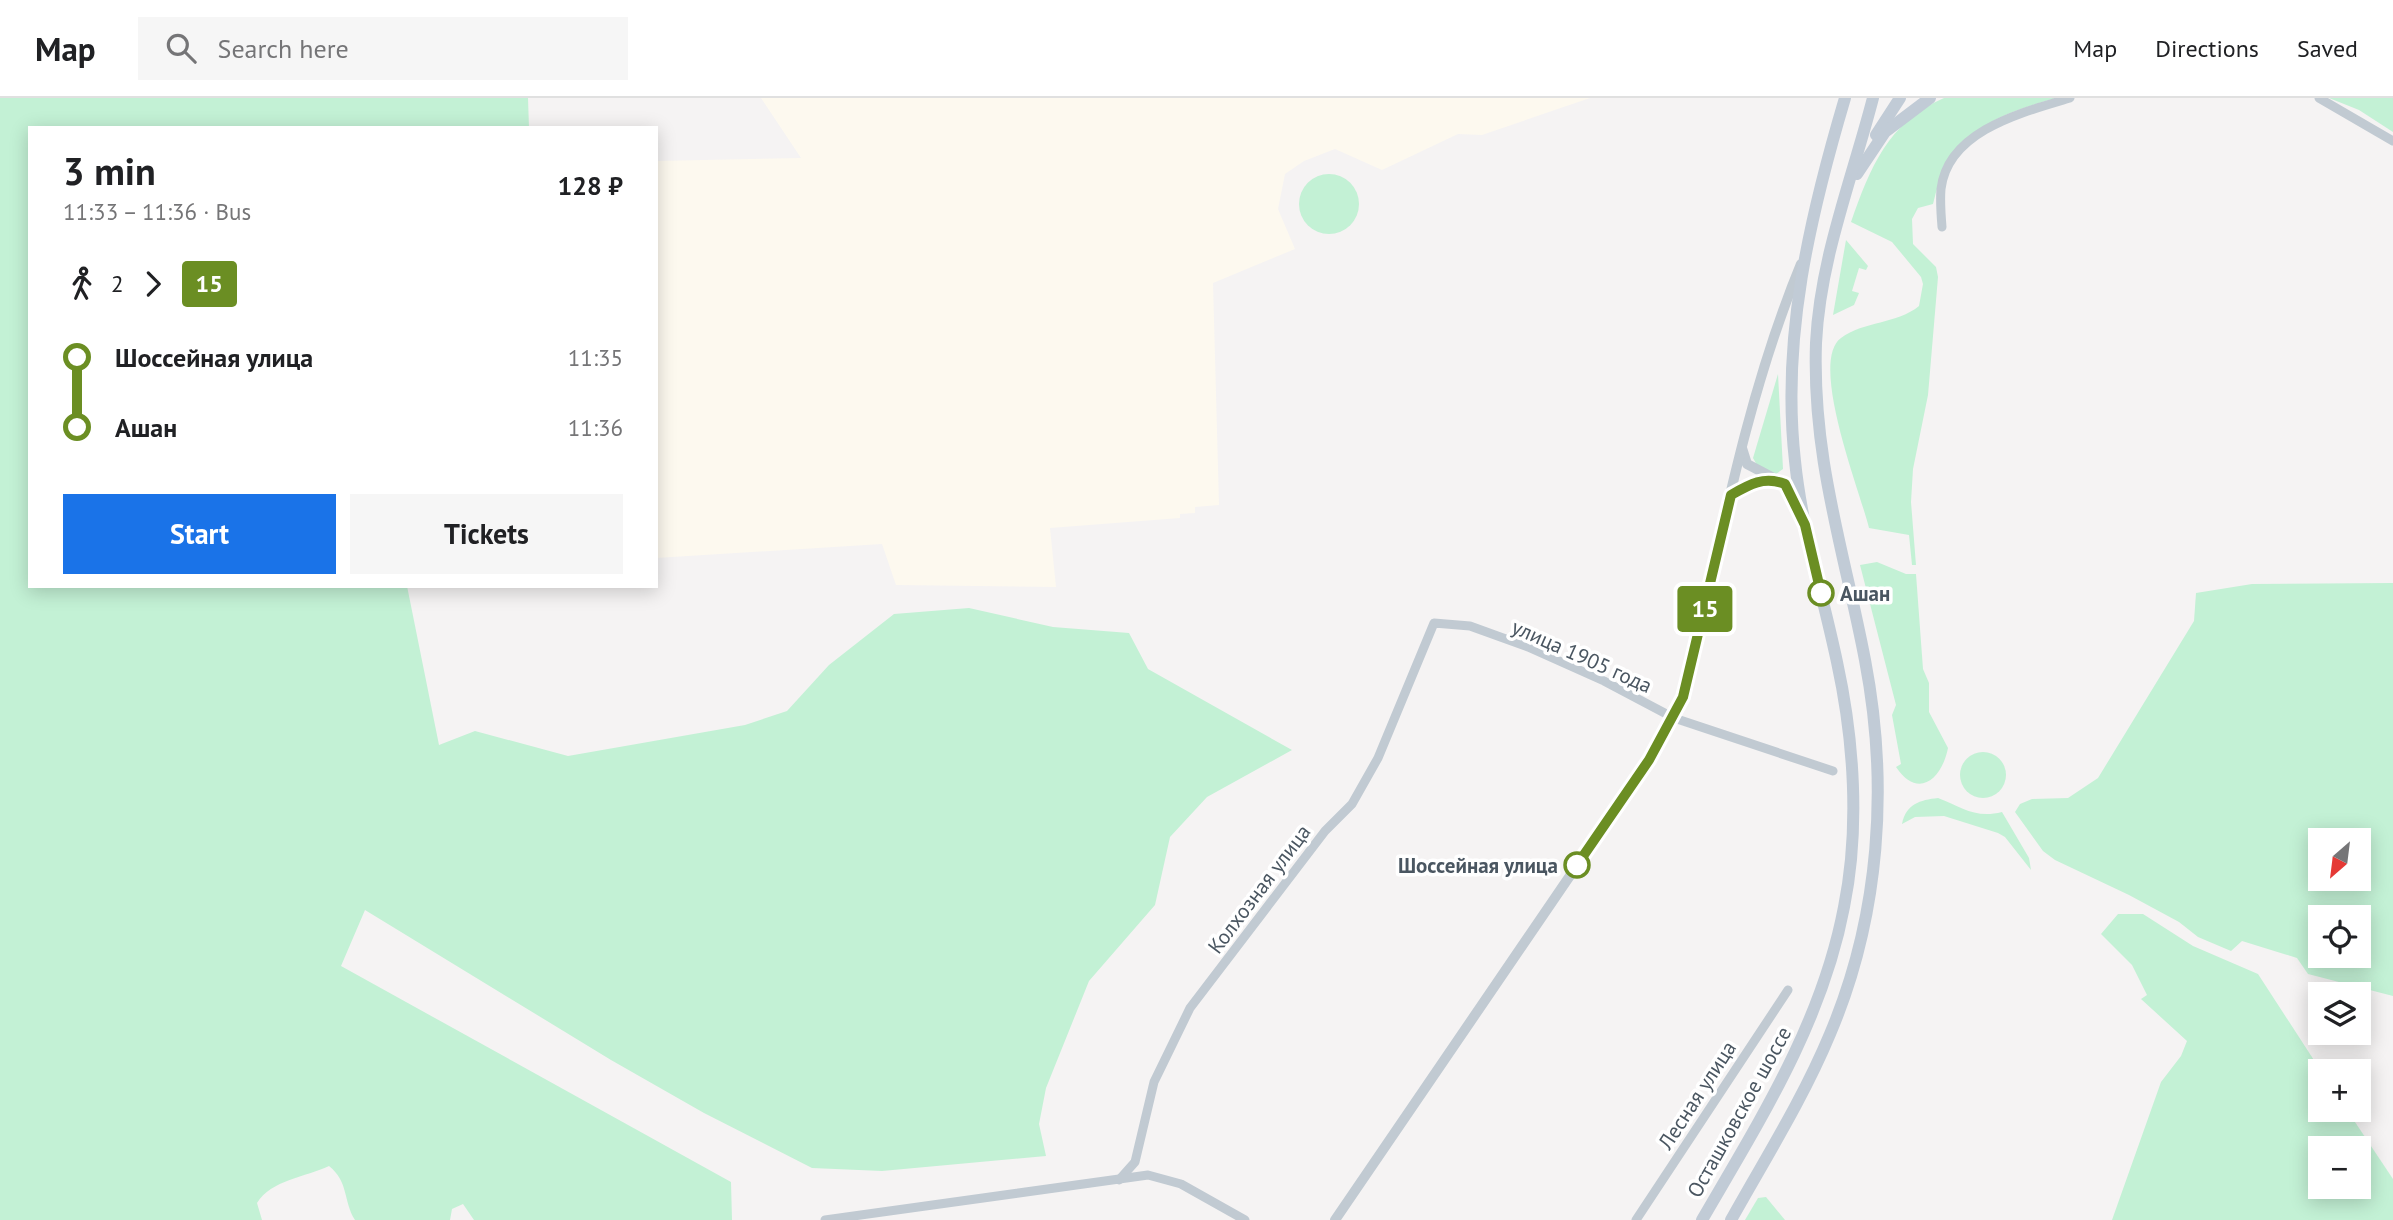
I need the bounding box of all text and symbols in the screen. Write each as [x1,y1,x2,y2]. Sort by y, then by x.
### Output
search box [138,17,628,80]
text: Map [35,27,96,70]
icon: search [162,29,200,67]
text: Search here [218,32,349,65]
text: Map [2073,33,2117,64]
text: Directions [2155,33,2259,64]
text: Saved [2297,33,2358,64]
text: 3 min [63,146,156,195]
text: 128 ₽ [557,169,623,202]
text: 11:33 – 11:36 · Bus [63,197,251,226]
icon: walk [63,265,101,303]
icon: forward [134,265,172,303]
text: 15 [196,268,223,299]
text: 2 [111,269,124,298]
text: Шоссейная улица [115,341,313,374]
text: 11:35 [568,343,623,372]
text: Ашан [115,411,177,444]
text: 11:36 [568,413,623,442]
button: Start [63,494,336,574]
button: Tickets [350,494,623,574]
marker: Ашан [1808,580,1834,606]
place label: Ашан [1840,580,1890,607]
line badge: 15 [1674,586,1736,632]
text: 15 [1691,593,1719,624]
street label: улица 1905 года [1508,613,1656,699]
street label: Колхозная улица [1202,819,1316,959]
north arrow [2308,828,2371,891]
map controls [2308,828,2371,1199]
place label: Шоссейная улица [1398,852,1558,879]
marker: Шоссейная улица [1564,852,1590,878]
button: locate [2308,905,2371,968]
button: layers [2308,982,2371,1045]
street label: Осташковское шоссе [1681,1022,1797,1202]
street label: Лесная улица [1651,1036,1742,1155]
button: + [2308,1059,2371,1122]
button: − [2308,1136,2371,1199]

